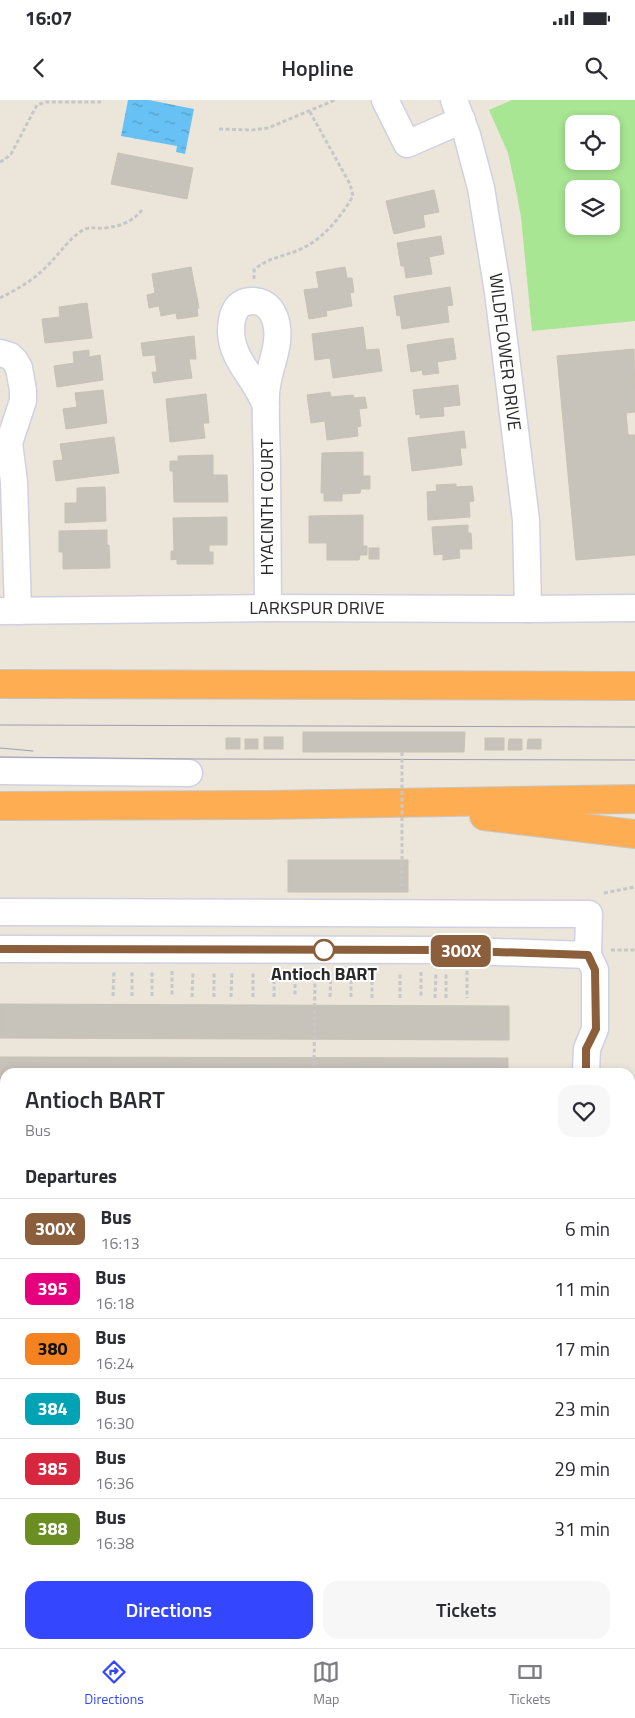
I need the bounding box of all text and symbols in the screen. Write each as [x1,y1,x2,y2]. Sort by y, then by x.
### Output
text: 16:07 [25,3,72,32]
text: Hopline [281,51,354,85]
icon: back [25,54,53,82]
icon: search [582,54,610,82]
map controls [565,115,620,235]
button: locate [565,115,620,170]
button: layers [565,180,620,235]
street label: WILDFLOWER DRIVE [482,272,529,432]
street label: HYACINTH COURT [253,438,280,575]
street label: LARKSPUR DRIVE [249,594,385,621]
line badge: 300X [426,935,496,967]
text: 300X [441,937,481,964]
marker: Antioch BART [313,939,335,961]
place label: Antioch BART [271,960,377,987]
text: Antioch BART [25,1081,165,1117]
button: heart [558,1085,610,1137]
text: Bus [25,1118,51,1142]
text: Departures [25,1161,117,1190]
text: Bus [100,1202,132,1231]
text: 6 min [565,1214,610,1243]
text: 300X [35,1215,75,1242]
text: 16:13 [100,1231,140,1255]
text: Bus [95,1262,126,1291]
text: 11 min [554,1274,610,1303]
text: 395 [37,1275,68,1302]
text: 16:18 [95,1291,134,1315]
text: Bus [95,1322,126,1351]
text: 17 min [554,1334,610,1363]
text: 380 [37,1335,68,1362]
text: 16:24 [95,1351,134,1375]
text: Bus [95,1382,126,1411]
text: 23 min [554,1394,610,1423]
text: 384 [37,1395,68,1422]
text: 16:30 [95,1411,134,1435]
text: Bus [95,1442,126,1471]
text: 29 min [554,1454,610,1483]
text: 385 [37,1455,68,1482]
text: 16:36 [95,1471,134,1495]
text: Bus [95,1502,126,1531]
text: 31 min [554,1514,610,1543]
text: 388 [37,1515,68,1542]
text: 16:38 [95,1531,134,1555]
button: Directions [25,1581,313,1639]
button: Tickets [323,1581,610,1639]
tab: Directions [84,1658,144,1709]
tab: Map [312,1658,340,1709]
tab: Tickets [509,1658,551,1709]

